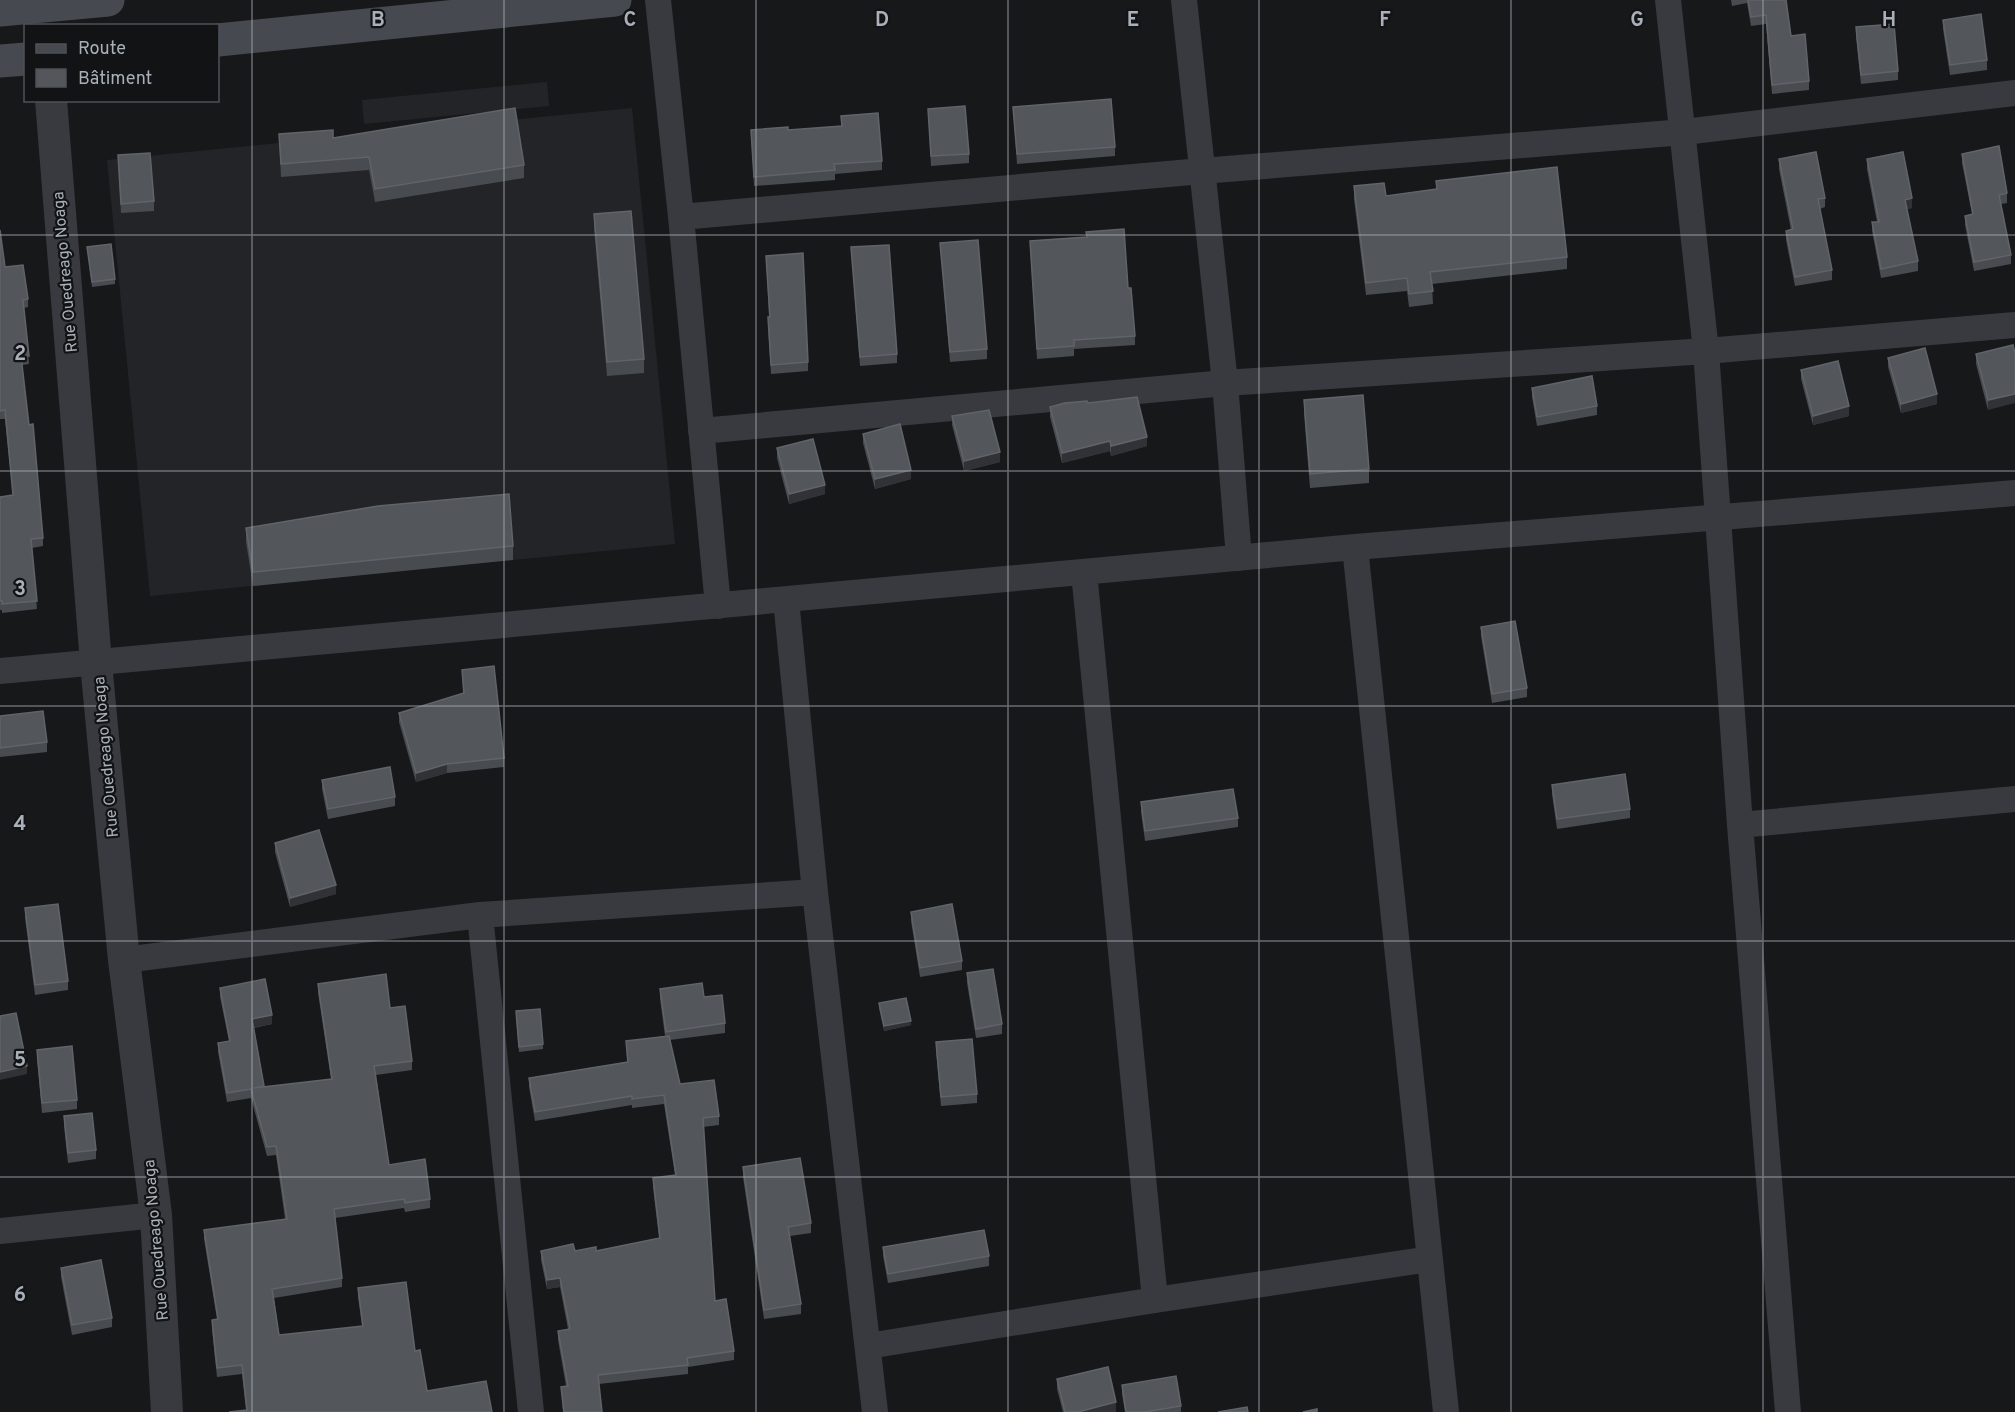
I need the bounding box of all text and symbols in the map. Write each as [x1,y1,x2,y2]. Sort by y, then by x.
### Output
text: B [371,8,385,34]
text: C [624,8,636,34]
text: D [875,8,889,34]
text: E [1127,8,1139,34]
text: F [1379,8,1391,34]
text: G [1630,8,1644,34]
text: H [1882,8,1896,34]
legend [24,24,219,102]
text: Route [78,38,126,61]
text: Bâtiment [78,68,152,91]
street label: Rue Ouedreago Noaga [49,190,83,353]
text: 2 [14,342,26,368]
text: 3 [14,577,26,603]
street label: Rue Ouedreago Noaga [90,675,124,838]
text: 4 [14,812,26,838]
text: 5 [14,1048,26,1074]
street label: Rue Ouedreago Noaga [140,1158,174,1321]
text: 6 [14,1283,26,1309]

